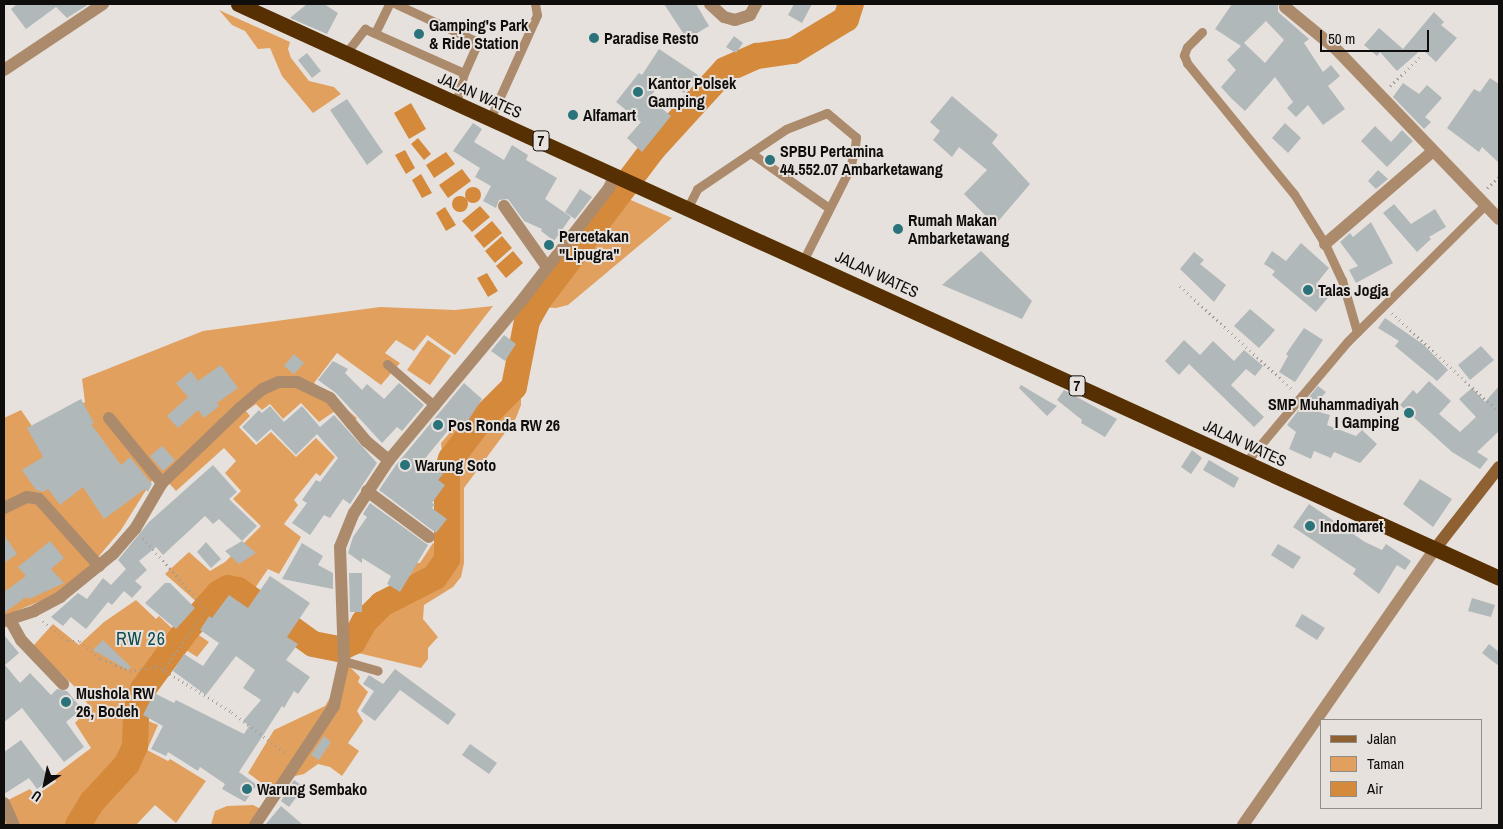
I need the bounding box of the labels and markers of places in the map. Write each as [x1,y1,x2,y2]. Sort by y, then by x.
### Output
place label: Gamping's Park & Ride Station [429,15,528,53]
marker: Gamping's Park & Ride Station [413,28,425,40]
place label: Paradise Resto [604,28,699,48]
marker: Paradise Resto [588,32,600,44]
place label: Kantor Polsek Gamping [648,73,736,111]
marker: Kantor Polsek Gamping [632,86,644,98]
place label: Alfamart [583,105,636,125]
marker: Alfamart [567,109,579,121]
place label: SPBU Pertamina 44.552.07 Ambarketawang [780,141,943,179]
marker: SPBU Pertamina 44.552.07 Ambarketawang [764,154,776,166]
place label: Rumah Makan Ambarketawang [908,210,1009,248]
marker: Rumah Makan Ambarketawang [892,223,904,235]
place label: Percetakan "Lipugra" [559,226,629,264]
marker: Percetakan "Lipugra" [543,239,555,251]
place label: Talas Jogja [1318,280,1389,300]
marker: Talas Jogja [1302,284,1314,296]
place label: SMP Muhammadiyah I Gamping [1268,394,1399,432]
marker: SMP Muhammadiyah I Gamping [1403,407,1415,419]
place label: Pos Ronda RW 26 [448,415,560,435]
marker: Pos Ronda RW 26 [432,419,444,431]
place label: Warung Soto [415,455,496,475]
marker: Warung Soto [399,459,411,471]
place label: Indomaret [1320,516,1383,536]
marker: Indomaret [1304,520,1316,532]
place label: Mushola RW 26, Bodeh [76,683,154,721]
marker: Mushola RW 26, Bodeh [60,696,72,708]
place label: Warung Sembako [257,779,367,799]
marker: Warung Sembako [241,783,253,795]

